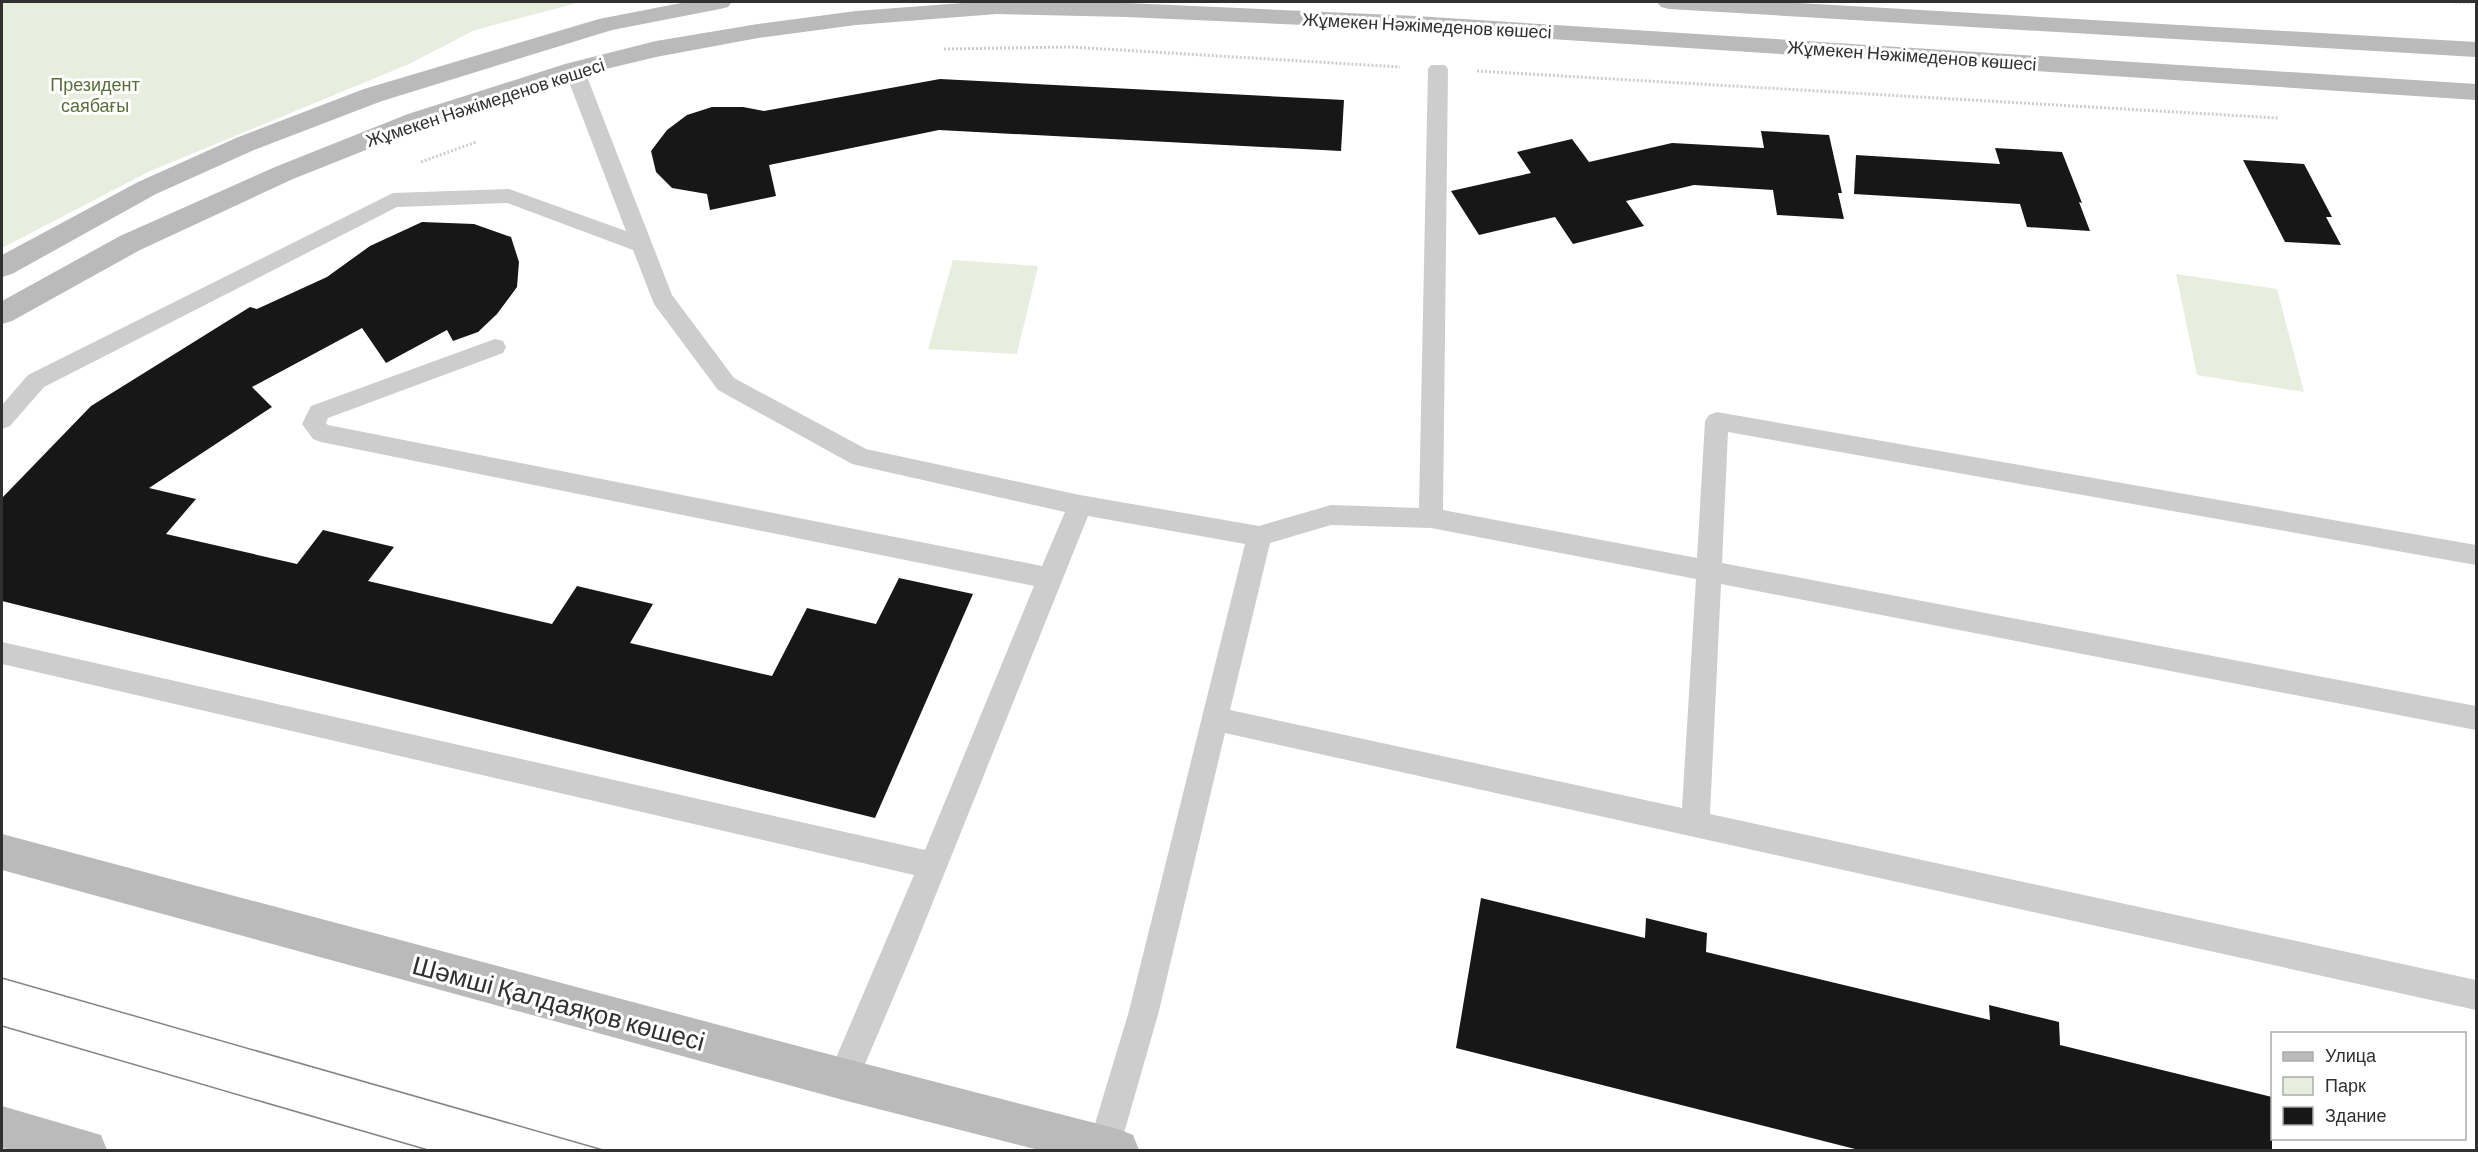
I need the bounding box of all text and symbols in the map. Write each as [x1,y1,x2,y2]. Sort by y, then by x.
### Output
street label: Жұмекен Нәжімеденов көшесі [1302,7,1552,43]
street label: Жұмекен Нәжімеденов көшесі [1787,35,2037,75]
street label: Жұмекен Нәжімеденов көшесі [363,53,607,151]
park label: Президент саябағы [50,73,140,116]
street label: Шәмші Қалдаяқов көшесі [409,948,709,1056]
legend [2271,1032,2466,1140]
text: Улица [2325,1044,2377,1066]
text: Парк [2325,1074,2366,1096]
text: Здание [2325,1104,2386,1126]

